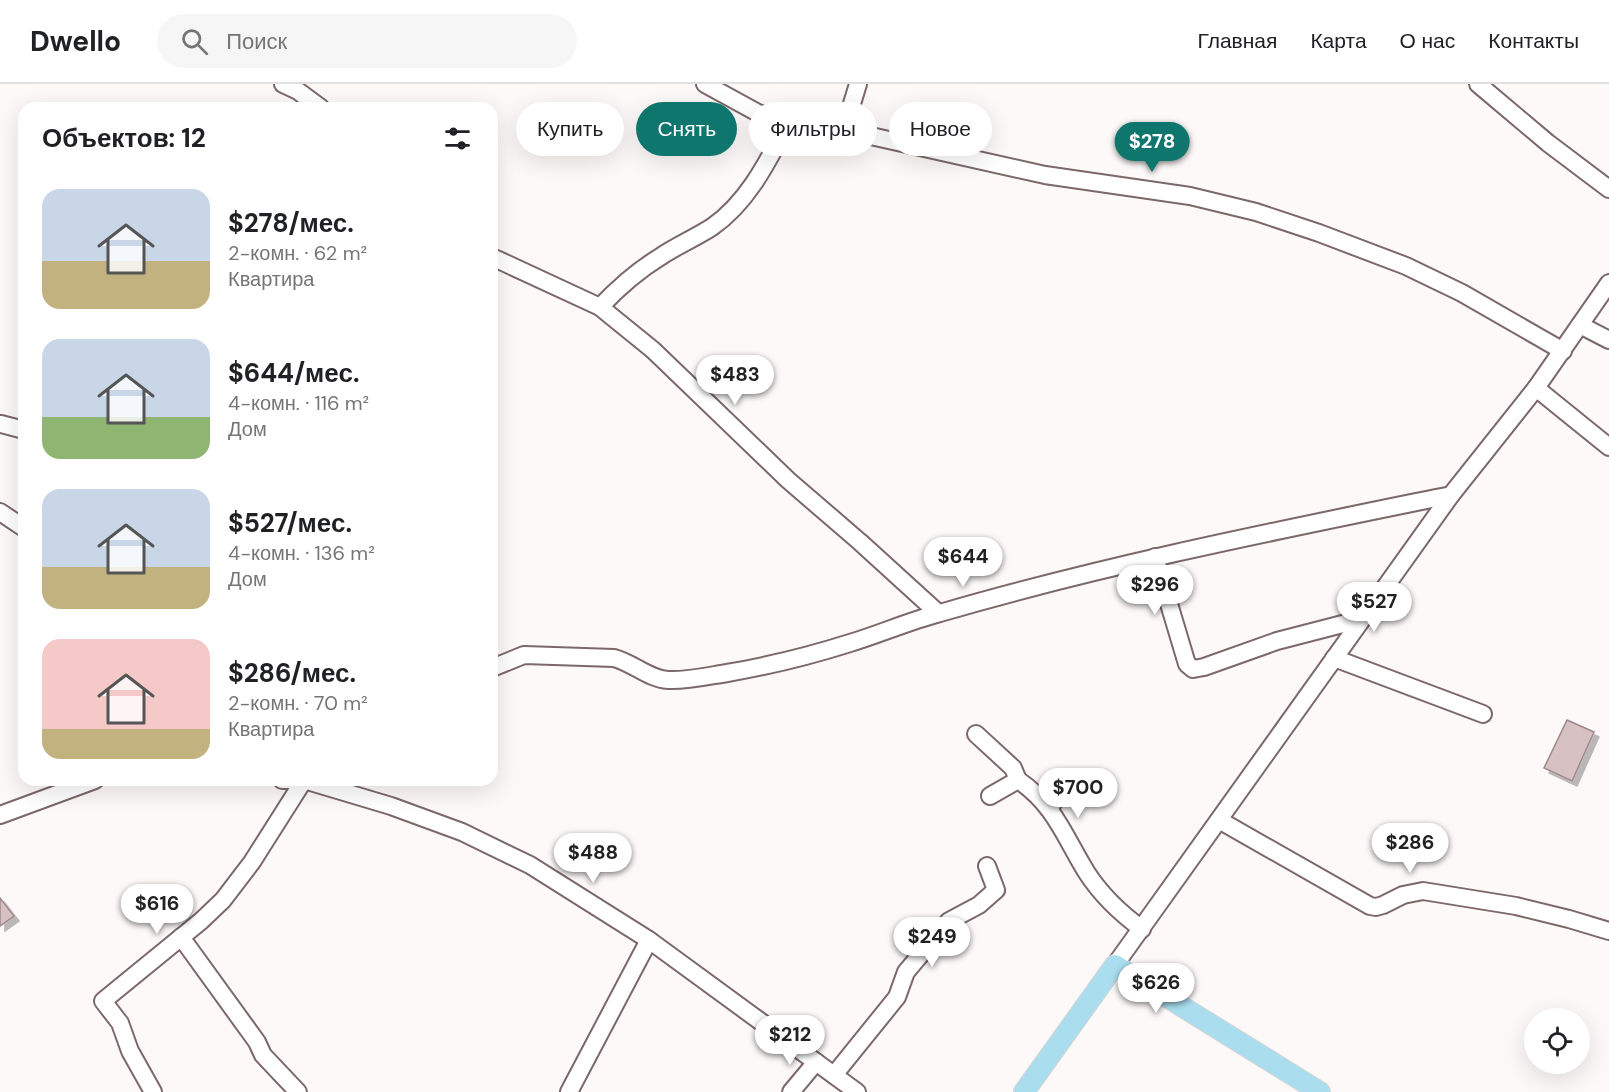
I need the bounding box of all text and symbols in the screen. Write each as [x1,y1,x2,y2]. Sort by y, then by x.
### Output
search box [157,14,577,68]
text: Dwello [30,23,121,60]
icon: search [178,25,211,58]
text: Поиск [226,27,287,56]
text: Главная [1197,27,1277,55]
text: Карта [1310,27,1367,55]
text: О нас [1400,27,1455,55]
text: Контакты [1488,27,1579,55]
chip: Купить [516,102,624,156]
chip: Снять [636,102,737,156]
chip: Фильтры [749,102,877,156]
chip: Новое [889,102,992,156]
text: Объектов: 12 [42,121,206,155]
icon: filters [441,122,474,155]
pin: $278 [1116,122,1188,173]
text: $278 [1129,128,1175,154]
text: $278/мес. [228,206,354,240]
icon: home [90,213,162,285]
text: 2-комн. · 62 m² [228,240,367,266]
text: Квартира [228,266,314,292]
pin: $483 [699,355,771,406]
text: $644/мес. [228,356,359,390]
text: $483 [710,361,760,387]
icon: home [90,363,162,435]
text: 4-комн. · 116 m² [228,390,369,416]
text: Дом [228,416,267,442]
text: $527/мес. [228,506,352,540]
icon: home [90,513,162,585]
pin: $644 [927,537,999,588]
text: 4-комн. · 136 m² [228,540,375,566]
text: $644 [938,543,988,569]
pin: $296 [1119,565,1191,616]
text: Дом [228,566,267,592]
text: $296 [1131,571,1179,597]
pin: $527 [1338,582,1410,633]
text: $527 [1351,588,1397,614]
text: $286/мес. [228,656,356,690]
icon: home [90,663,162,735]
text: 2-комн. · 70 m² [228,690,368,716]
text: Квартира [228,716,314,742]
pin: $700 [1042,768,1114,819]
text: $700 [1053,774,1103,800]
pin: $286 [1374,823,1446,874]
text: $286 [1386,829,1434,855]
pin: $488 [557,833,629,884]
text: $488 [568,839,618,865]
pin: $616 [121,884,193,935]
text: $616 [135,890,179,916]
pin: $249 [896,917,968,968]
text: $249 [907,923,957,949]
pin: $626 [1120,963,1192,1014]
text: $626 [1132,969,1180,995]
map controls [1524,1008,1590,1074]
button: locate [1524,1008,1590,1074]
pin: $212 [754,1015,826,1066]
text: $212 [769,1021,811,1047]

